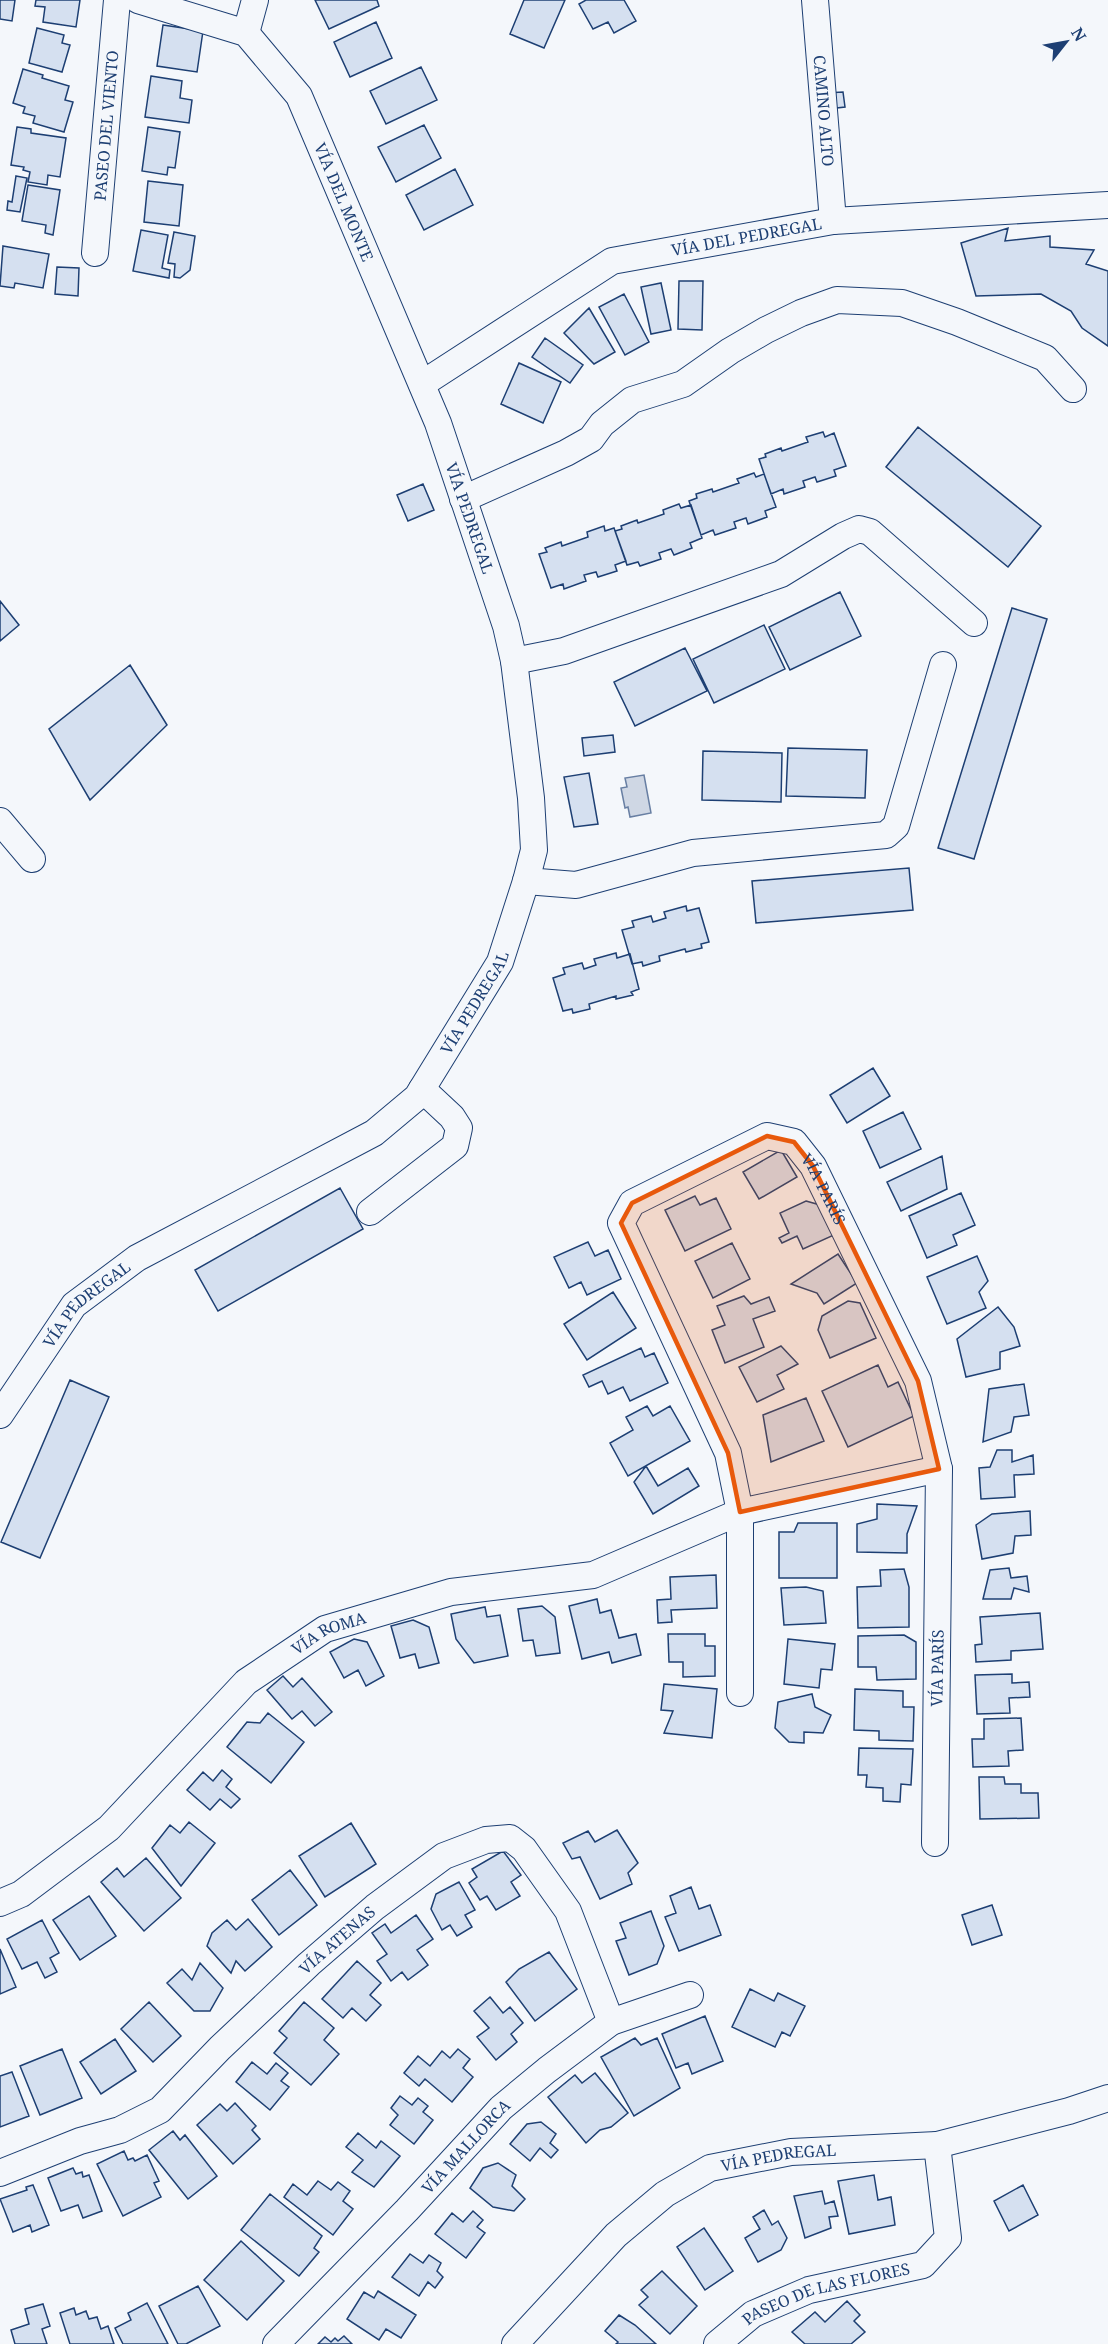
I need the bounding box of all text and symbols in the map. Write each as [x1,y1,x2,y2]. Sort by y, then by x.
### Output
north arrow [1036,12,1096,72]
text: N [1066,23,1092,46]
street label: PASEO DEL VIENTO [89,49,124,202]
street label: CAMINO ALTO [809,54,840,167]
street label: VÍA DEL MONTE [309,139,379,265]
street label: VÍA DEL PEDREGAL [670,212,823,261]
street label: VÍA PEDREGAL [441,459,499,577]
street label: VÍA PEDREGAL [435,949,514,1058]
street label: VÍA PARÍS [796,1149,851,1228]
street label: VÍA PEDREGAL [38,1256,135,1352]
street label: VÍA ROMA [287,1606,369,1660]
street label: VÍA PARÍS [925,1629,949,1707]
street label: VÍA ATENAS [294,1901,380,1979]
street label: VÍA MALLORCA [416,2094,515,2198]
street label: VÍA PEDREGAL [719,2139,837,2177]
street label: PASEO DE LAS FLORES [737,2257,912,2330]

